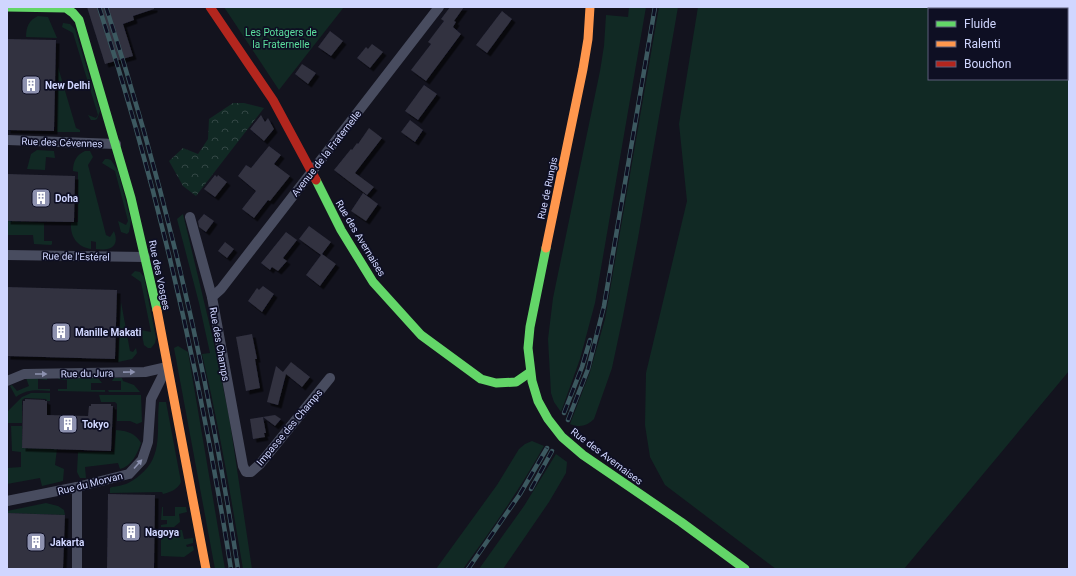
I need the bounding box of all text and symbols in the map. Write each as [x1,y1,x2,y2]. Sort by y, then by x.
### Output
legend [928,8,1068,80]
text: Fluide [964,17,996,31]
park label: Les Potagers de la Fraternelle [245,27,317,50]
text: Ralenti [964,37,1001,51]
text: Bouchon [964,57,1011,71]
building icon: New Delhi [20,74,42,96]
place label: New Delhi [45,80,90,91]
street label: Avenue de la Fraternelle [289,108,363,198]
street label: Rue des Cévennes [21,136,103,149]
street label: Rue de Rungis [536,156,559,220]
building icon: Doha [30,187,52,209]
place label: Doha [55,193,79,204]
street label: Rue des Avernaises [334,198,388,278]
street label: Rue des Vosges [147,239,172,311]
street label: Rue de l'Estérel [42,250,110,263]
street label: Rue des Champs [208,306,231,382]
building icon: Manille Makati [50,321,72,343]
place label: Manille Makati [75,327,142,338]
street label: Rue du Jura [61,368,113,379]
one-way arrow [123,369,136,375]
one-way arrow [35,370,47,377]
street label: Impasse des Champs [254,387,325,468]
building icon: Tokyo [57,413,79,435]
place label: Tokyo [82,419,109,430]
street label: Rue des Avernaises [569,426,645,487]
one-way arrow [133,459,142,469]
street label: Rue du Morvan [56,470,124,497]
building icon: Nagoya [120,521,142,543]
place label: Nagoya [145,527,180,538]
building icon: Jakarta [25,531,47,553]
place label: Jakarta [50,537,85,548]

